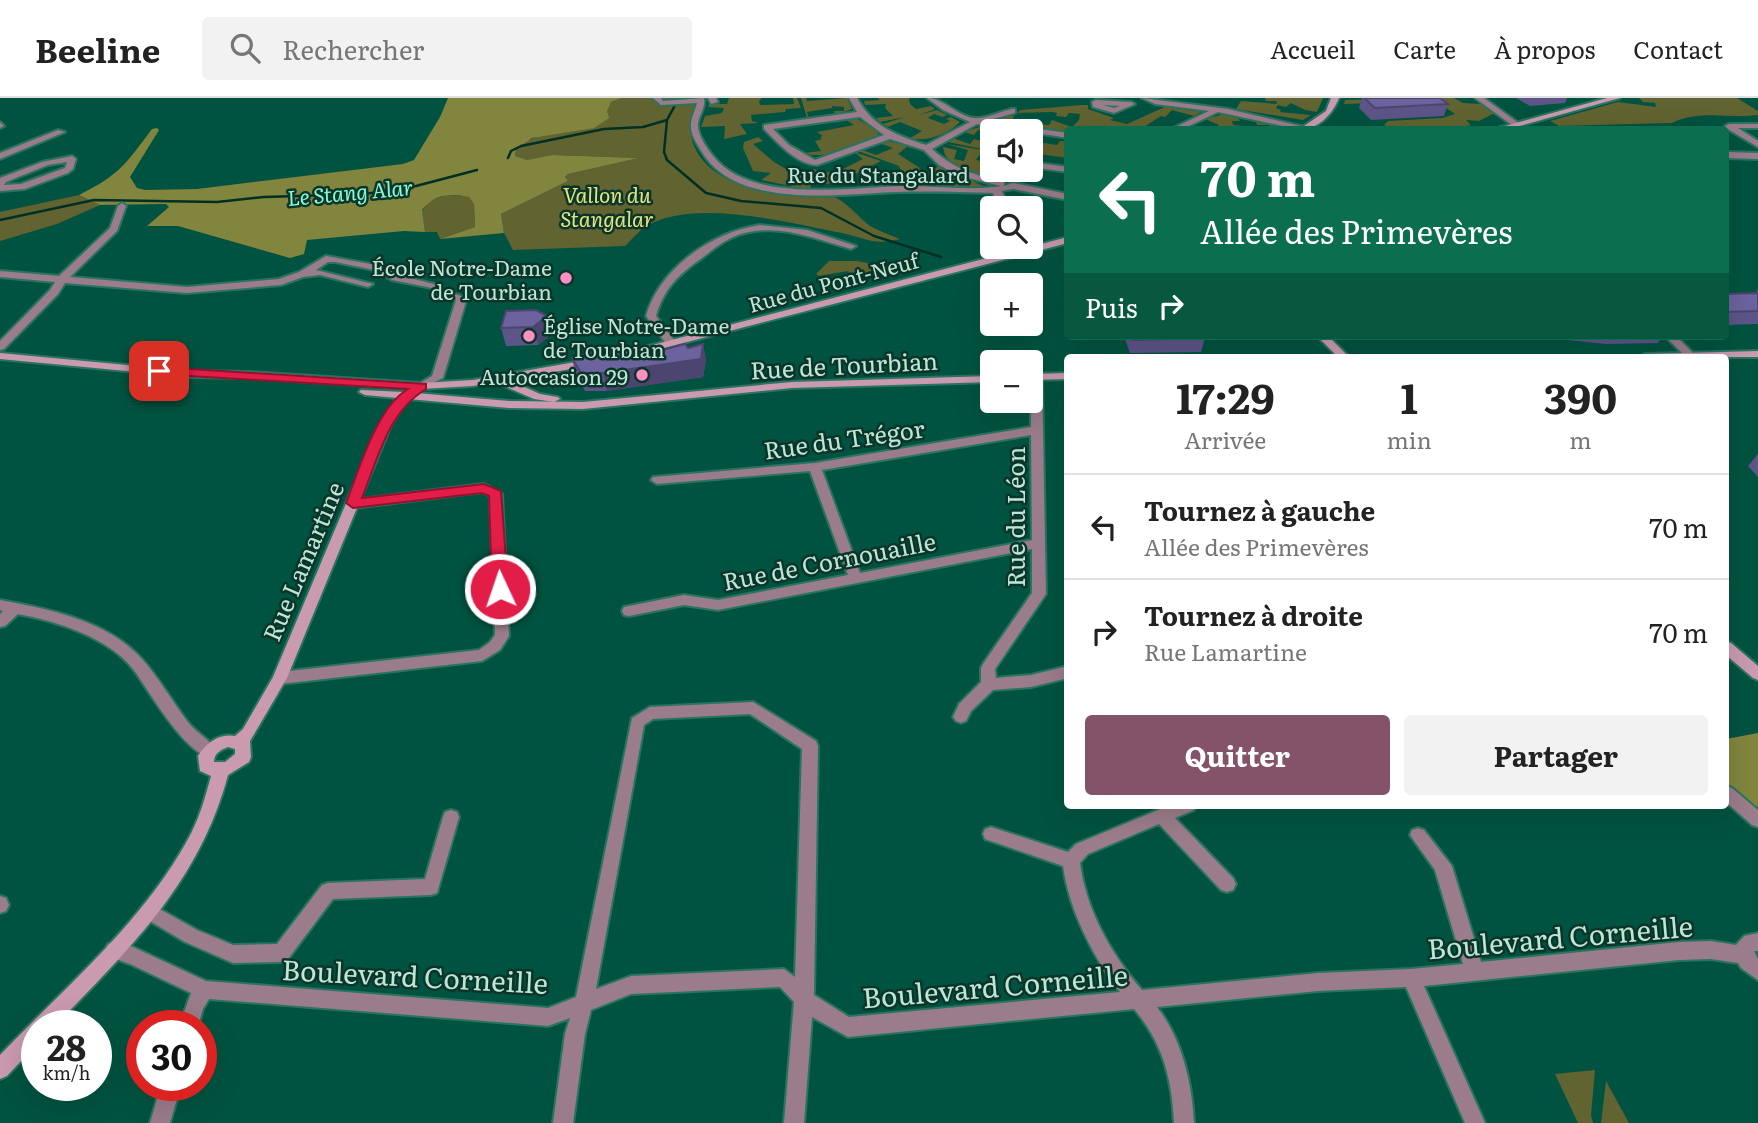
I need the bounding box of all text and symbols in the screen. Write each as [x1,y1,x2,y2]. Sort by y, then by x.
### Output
search box [202,17,692,80]
text: Beeline [35,24,160,73]
icon: search [226,29,264,67]
text: Rechercher [282,29,424,68]
text: Accueil [1270,31,1355,66]
text: Carte [1393,31,1456,66]
text: À propos [1494,31,1595,66]
text: Contact [1633,31,1723,66]
map controls [980,119,1043,413]
button: sound [980,119,1043,182]
text: 70 m [1200,139,1315,212]
icon: left [1085,154,1176,245]
street label: Rue du Stangalard [787,158,969,189]
water label: Le Stang Alar [286,170,415,212]
park label: Vallon du Stangalar [560,178,654,233]
button: search [980,196,1043,259]
text: Allée des Primevères [1200,206,1512,254]
street label: Rue du Pont-Neuf [744,243,924,319]
place label: École Notre-Dame de Tourbian [371,251,552,306]
marker: École Notre-Dame de Tourbian [558,270,574,286]
button: + [980,273,1043,336]
text: Puis [1085,287,1138,326]
icon: right [1152,287,1190,325]
place label: Église Notre-Dame de Tourbian [543,309,729,364]
marker: Église Notre-Dame de Tourbian [521,328,537,344]
pin [129,341,189,401]
street label: Rue de Tourbian [749,342,939,386]
button: − [980,350,1043,413]
icon: arrive [140,352,178,390]
place label: Autoccasion 29 [480,360,628,391]
text: 17:29 [1176,365,1275,427]
text: 1 [1400,365,1418,427]
text: 390 [1544,365,1617,427]
marker: Autoccasion 29 [634,367,650,383]
street label: Rue du Trégor [761,409,927,467]
text: Arrivée [1184,422,1266,456]
text: min [1387,422,1432,456]
text: m [1569,422,1592,456]
street label: Rue du Léon [997,447,1032,587]
street label: Rue Lamartine [253,476,351,646]
text: Tournez à gauche [1144,490,1375,529]
text: 70 m [1649,507,1708,546]
icon: left [1085,508,1123,546]
street label: Rue de Cornouaille [719,522,939,598]
text: Allée des Primevères [1144,529,1369,563]
position arrow [463,552,537,626]
text: Tournez à droite [1144,595,1363,634]
text: 70 m [1649,612,1708,651]
icon: right [1085,613,1123,651]
text: Rue Lamartine [1144,634,1307,668]
button: Quitter [1085,715,1390,795]
button: Partager [1404,715,1708,795]
street label: Boulevard Corneille [1425,903,1695,969]
street label: Boulevard Corneille [281,947,549,1003]
street label: Boulevard Corneille [860,952,1130,1018]
speed limit sign: 30 [126,1010,217,1101]
text: 28 [47,1020,86,1072]
text: km/h [43,1059,90,1086]

